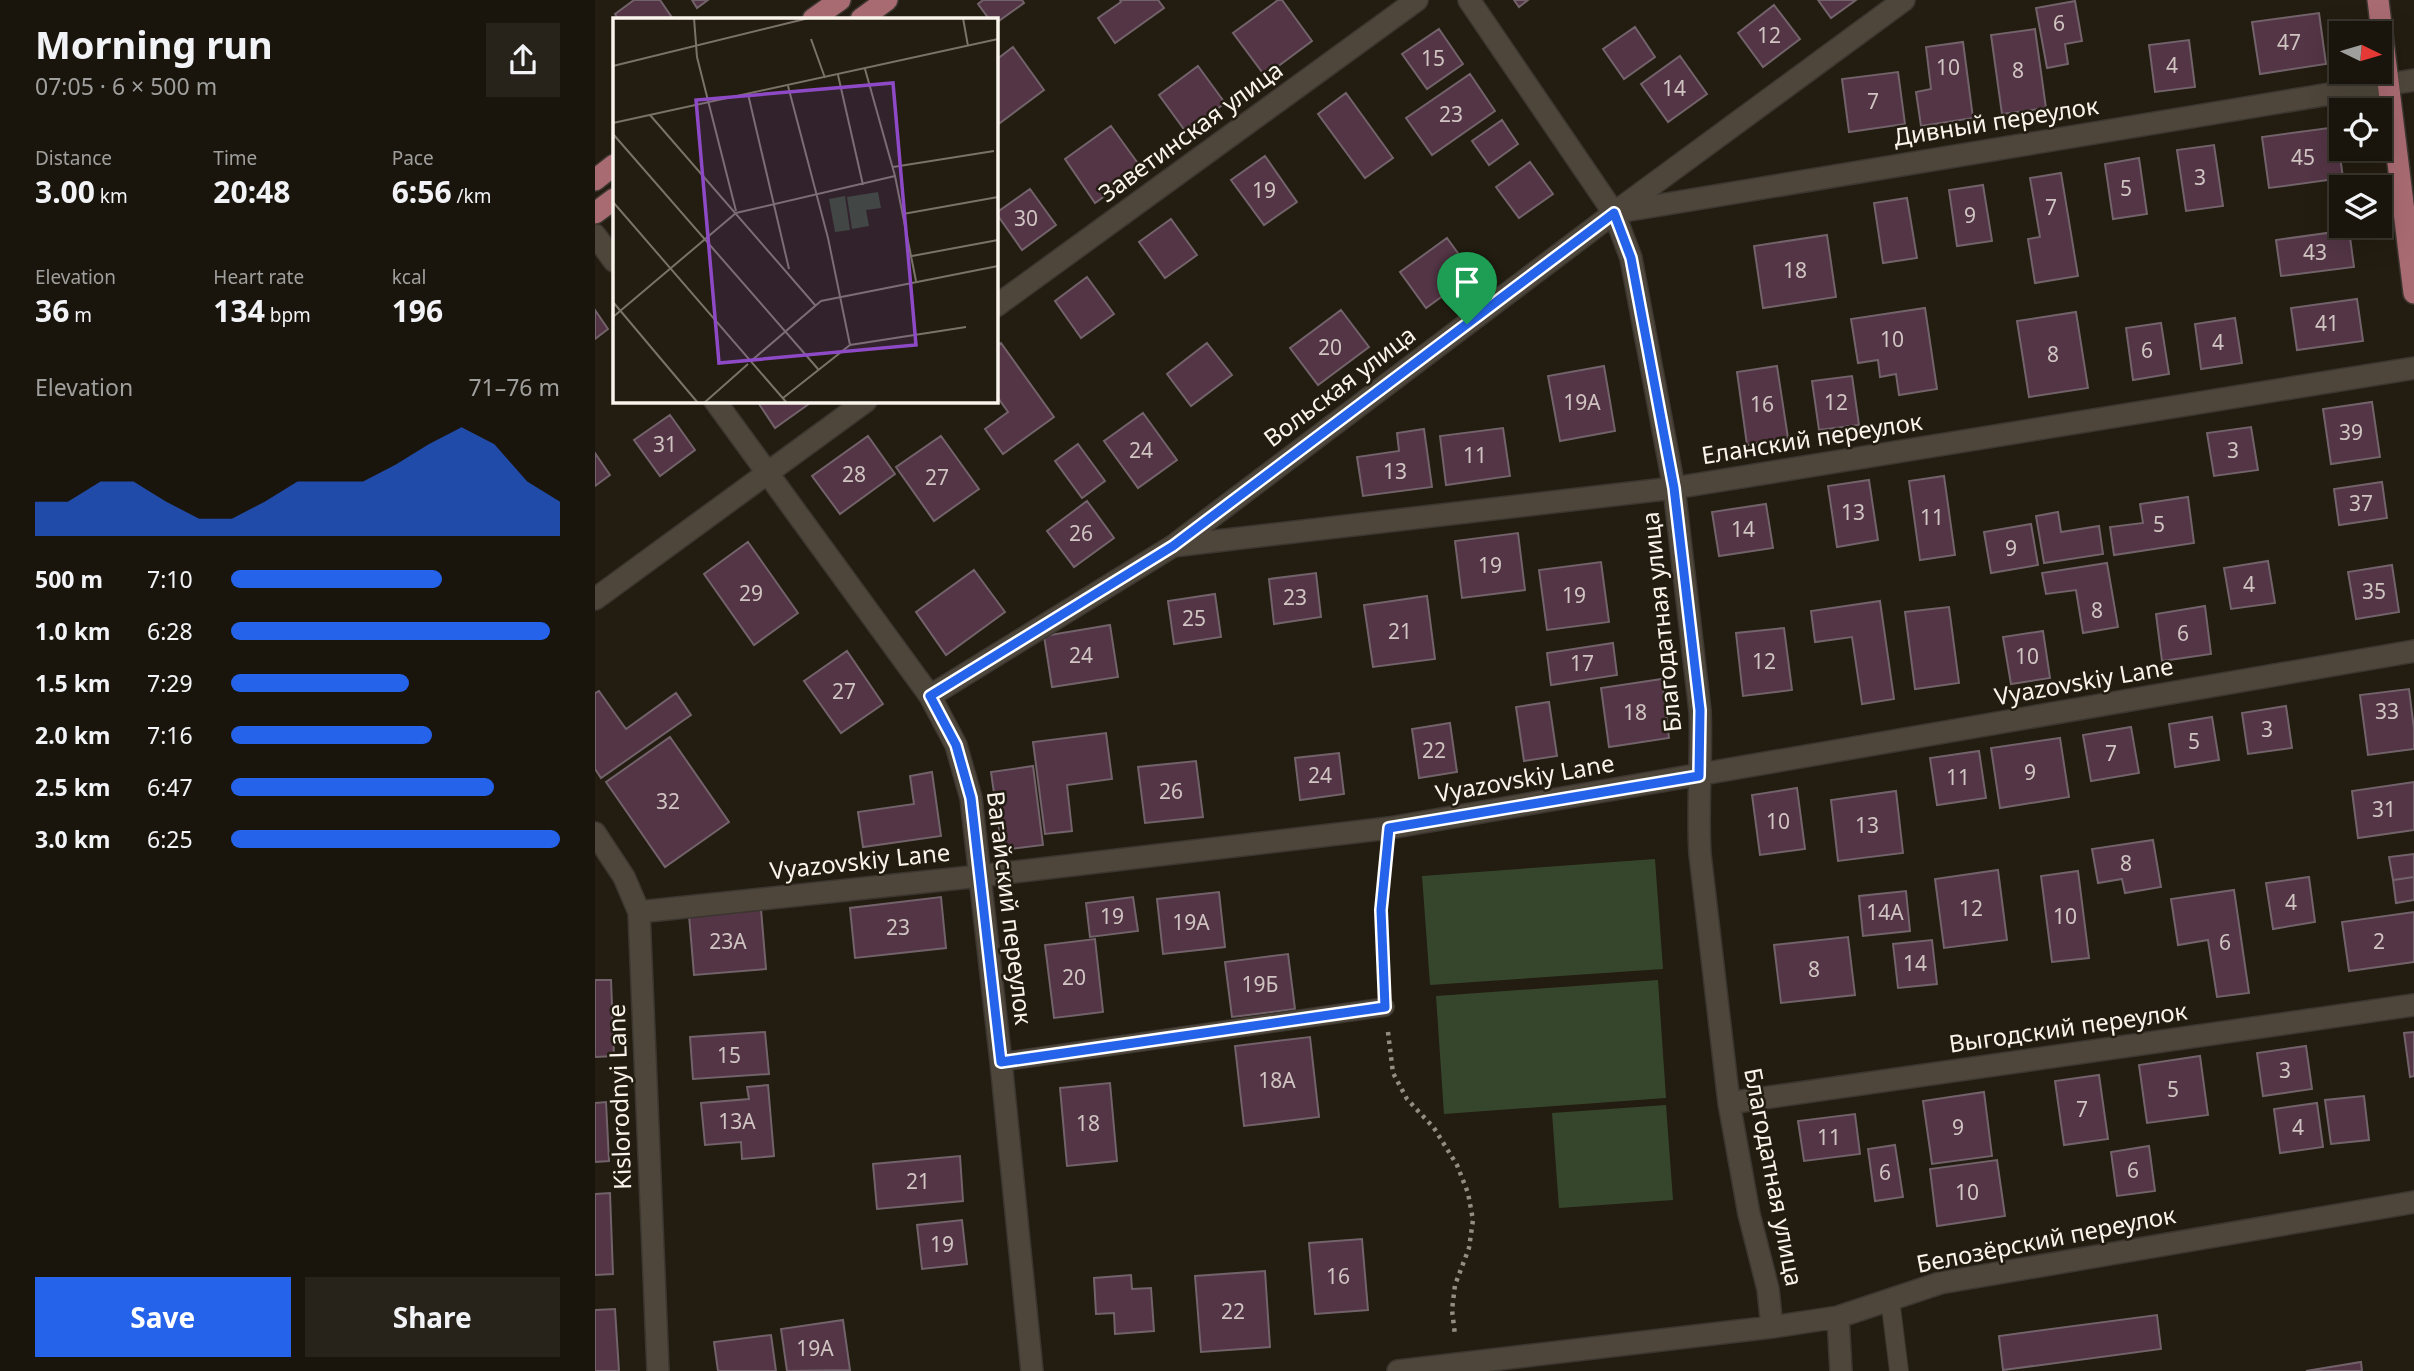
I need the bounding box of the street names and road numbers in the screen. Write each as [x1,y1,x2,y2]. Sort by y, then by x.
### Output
street label: Заветинская улица [1091,53,1289,209]
street label: Дивный переулок [1891,88,2101,153]
street label: Вольская улица [1256,318,1422,454]
street label: Еланский переулок [1699,404,1925,471]
street label: Благодатная улица [1633,510,1688,734]
street label: Vyazovskiy Lane [1992,649,2176,712]
street label: Vyazovskiy Lane [1433,746,1617,809]
street label: Вагайский переулок [980,789,1041,1027]
street label: Vyazovskiy Lane [768,835,952,886]
street label: Выгодский переулок [1947,993,2189,1060]
street label: Kislorodnyi Lane [599,1004,638,1191]
street label: Благодатная улица [1737,1065,1812,1289]
street label: Белозёрский переулок [1913,1197,2178,1280]

